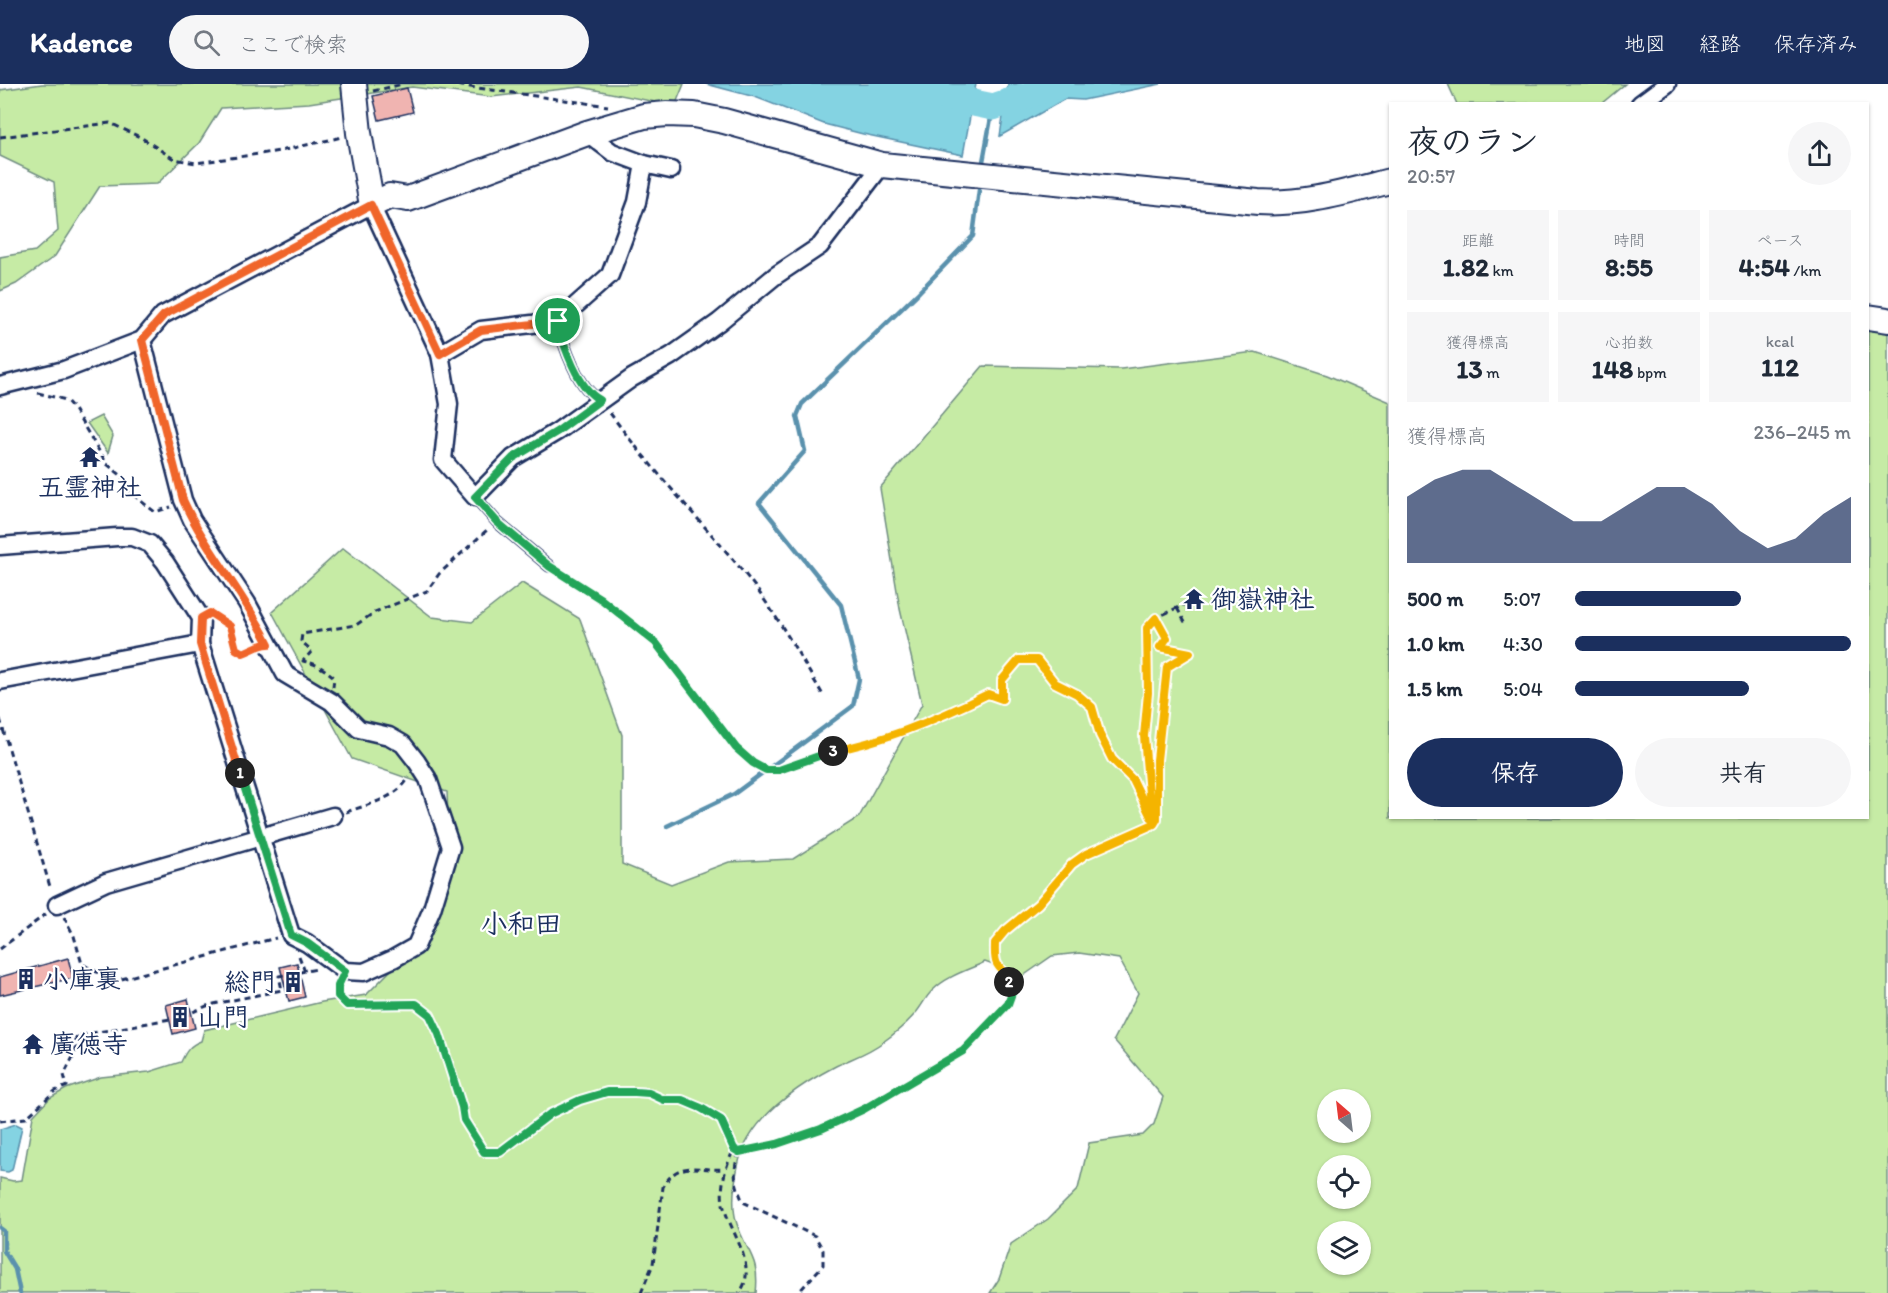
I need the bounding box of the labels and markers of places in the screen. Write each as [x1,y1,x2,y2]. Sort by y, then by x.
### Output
pin [532,295,583,346]
temple icon: 五霊神社 [78,445,102,469]
place label: 五霊神社 [38,471,142,503]
place label: 御嶽神社 [1211,583,1315,615]
temple icon: 御嶽神社 [1182,587,1206,611]
pin: 3 [818,736,848,766]
pin: 1 [225,758,255,788]
place label: 小庫裏 [43,963,121,995]
place label: 総門 [224,966,276,998]
building icon: 小庫裏 [14,967,38,991]
pin: 2 [994,967,1024,997]
building icon: 総門 [281,970,305,994]
place label: 山門 [197,1001,249,1033]
building icon: 山門 [168,1005,192,1029]
place label: 廣徳寺 [50,1028,128,1060]
temple icon: 廣徳寺 [21,1032,45,1056]

